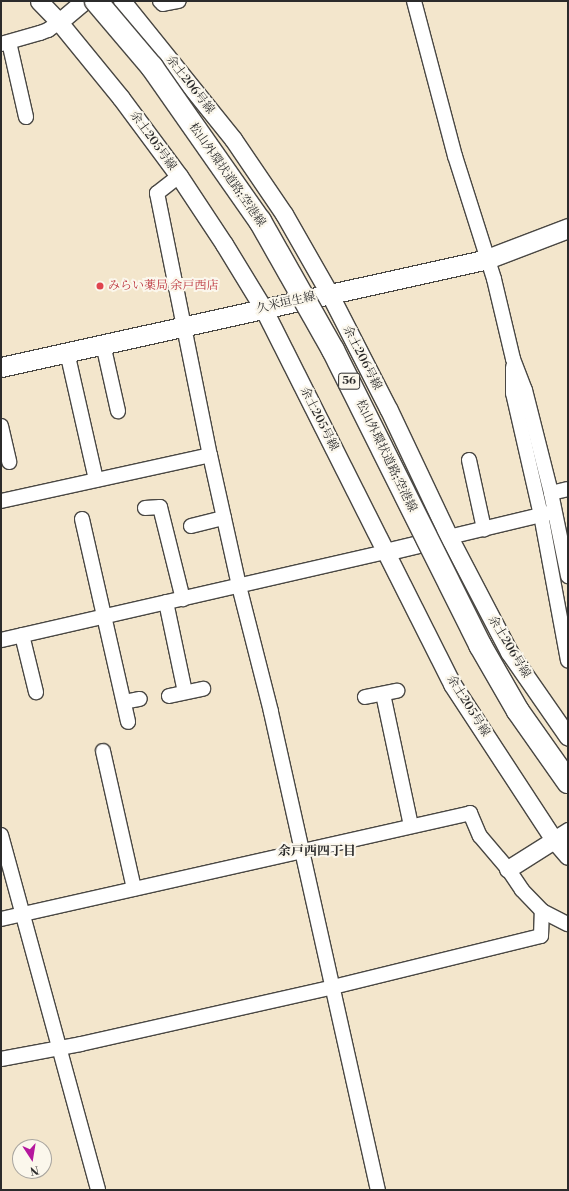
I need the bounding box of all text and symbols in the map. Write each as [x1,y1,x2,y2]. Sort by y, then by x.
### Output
street label: 余土206号線 [163,53,217,117]
street label: 余土205号線 [127,109,179,173]
street label: 松山外環状道路;空港線 [186,120,268,230]
place label: みらい薬局 余戸西店 [108,279,218,293]
marker: みらい薬局 余戸西店 [95,281,105,291]
street label: 久米垣生線 [255,289,317,317]
street label: 余土206号線 [340,324,384,392]
road number: 56 [338,372,360,390]
street label: 余土205号線 [297,385,341,453]
street label: 松山外環状道路;空港線 [352,397,420,515]
street label: 余土206号線 [485,613,533,681]
street label: 余土205号線 [444,673,492,739]
district label: 余戸西四丁目 [278,843,356,859]
north arrow [12,1139,52,1179]
text: N [29,1162,40,1178]

